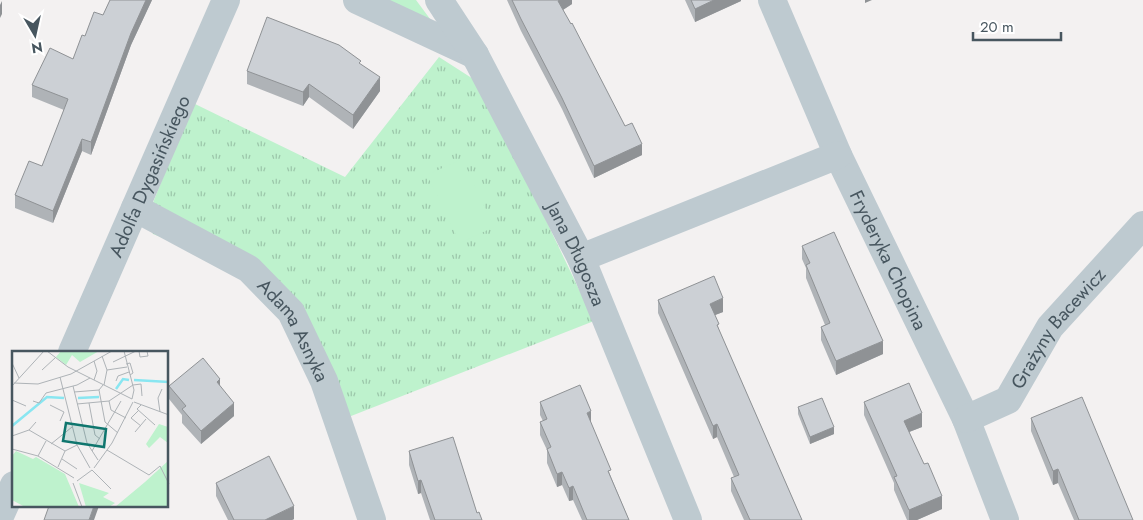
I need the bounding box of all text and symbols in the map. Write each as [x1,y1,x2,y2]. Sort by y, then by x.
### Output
north arrow [10,10,60,60]
scale bar [973,10,1060,42]
text: 20 m [980,16,1014,38]
text: N [30,37,44,59]
street label: Adolfa Dygasińskiego [102,91,196,261]
street label: Fryderyka Chopina [843,185,934,334]
street label: Jana Długosza [539,194,613,310]
street label: Grażyny Bacewicz [1004,261,1112,394]
street label: Adama Asnyka [252,272,336,386]
inset map [12,351,169,508]

